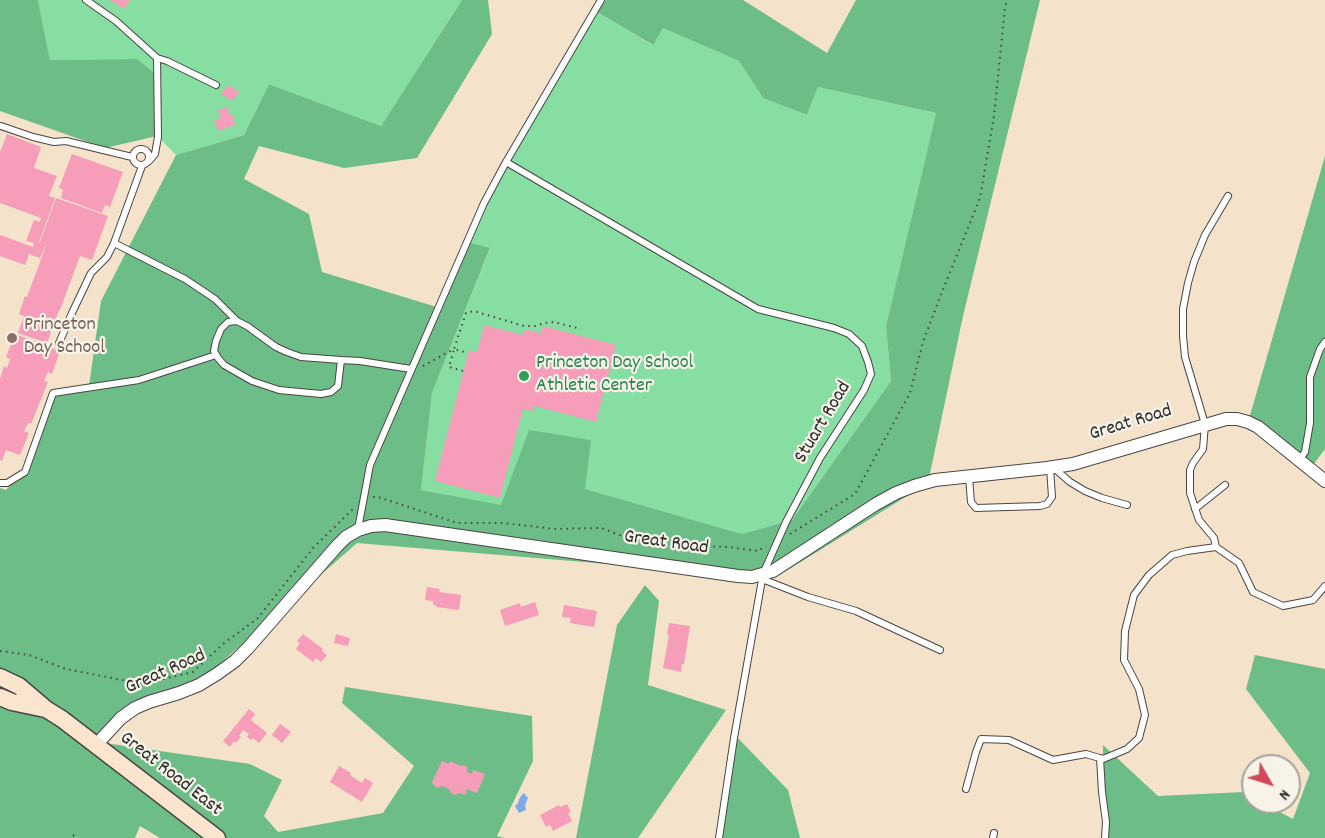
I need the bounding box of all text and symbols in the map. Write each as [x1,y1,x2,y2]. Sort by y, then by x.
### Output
place label: Princeton Day School [24,314,105,361]
marker: Princeton Day School [5,331,19,345]
place label: Princeton Day School Athletic Center [536,352,693,399]
marker: Princeton Day School Athletic Center [517,369,531,383]
street label: Stuart Road [790,378,858,468]
street label: Great Road [1087,400,1175,448]
street label: Great Road [622,526,710,562]
street label: Great Road [122,645,210,701]
street label: Great Road East [114,727,226,823]
north arrow [1241,754,1301,814]
text: N [1272,784,1295,805]

